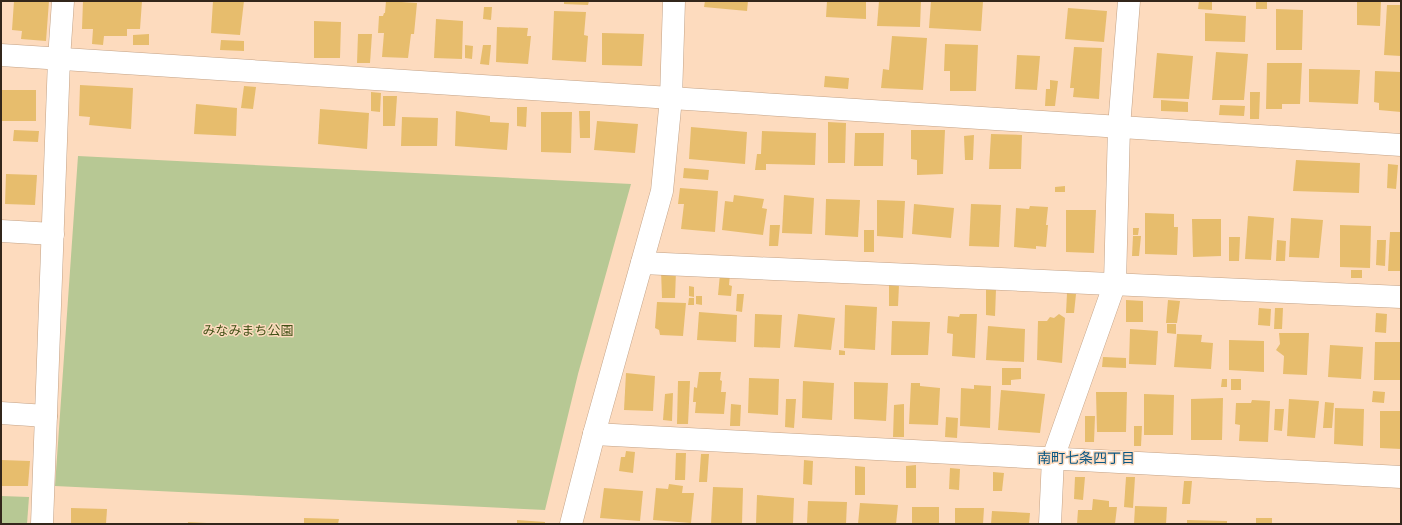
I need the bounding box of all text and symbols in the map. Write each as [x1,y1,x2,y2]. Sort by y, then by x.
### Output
park label: みなみまち公園 [202,321,294,339]
district label: 南町七条四丁目 [1037,448,1135,467]

